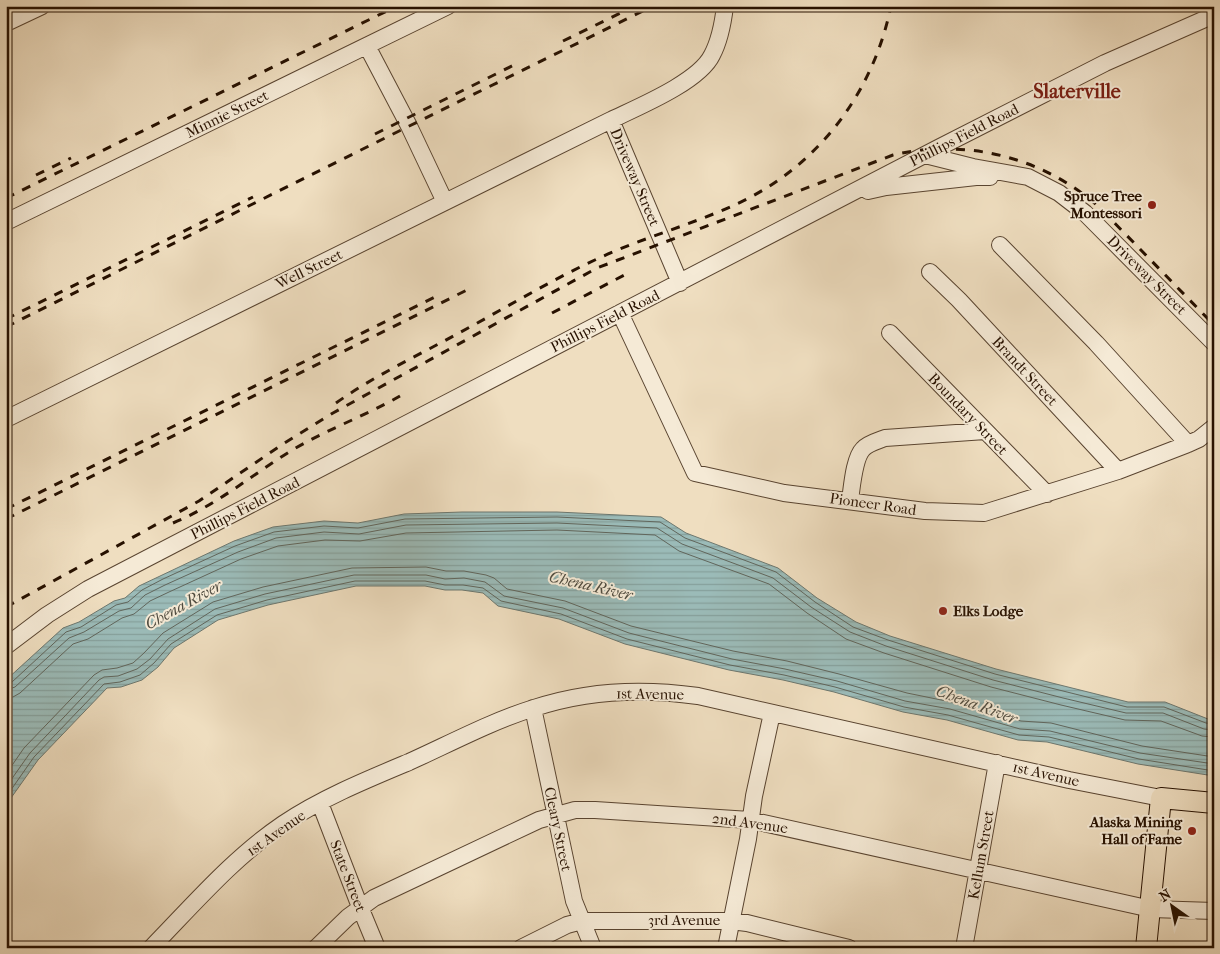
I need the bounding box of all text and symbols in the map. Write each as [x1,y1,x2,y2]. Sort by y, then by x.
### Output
district label: Slaterville [1033,80,1121,103]
street label: Minnie Street [183,86,272,142]
street label: Phillips Field Road [906,99,1022,170]
street label: Driveway Street [606,125,664,229]
place label: Spruce Tree Montessori [1064,187,1143,222]
marker: Spruce Tree Montessori [1146,199,1158,211]
street label: Driveway Street [1104,232,1191,319]
street label: Well Street [272,245,346,293]
street label: Phillips Field Road [547,285,663,356]
street label: Brandt Street [988,333,1062,410]
street label: Boundary Street [924,369,1012,459]
street label: Phillips Field Road [187,472,303,543]
street label: Pioneer Road [829,489,918,519]
water label: Chena River [547,567,636,605]
water label: Chena River [142,575,227,633]
place label: Elks Lodge [953,602,1024,620]
marker: Elks Lodge [937,605,949,617]
water label: Chena River [934,681,1022,729]
street label: 1st Avenue [616,684,685,704]
street label: 1st Avenue [1011,758,1082,791]
street label: Cleary Street [540,785,576,873]
street label: 1st Avenue [243,806,309,860]
street label: Kellum Street [964,808,998,901]
street label: 2nd Avenue [711,809,790,837]
place label: Alaska Mining Hall of Fame [1089,813,1183,848]
marker: Alaska Mining Hall of Fame [1186,825,1198,837]
street label: State Street [326,837,370,915]
north arrow [1148,882,1198,932]
text: N [1156,885,1175,906]
street label: 3rd Avenue [648,911,721,929]

